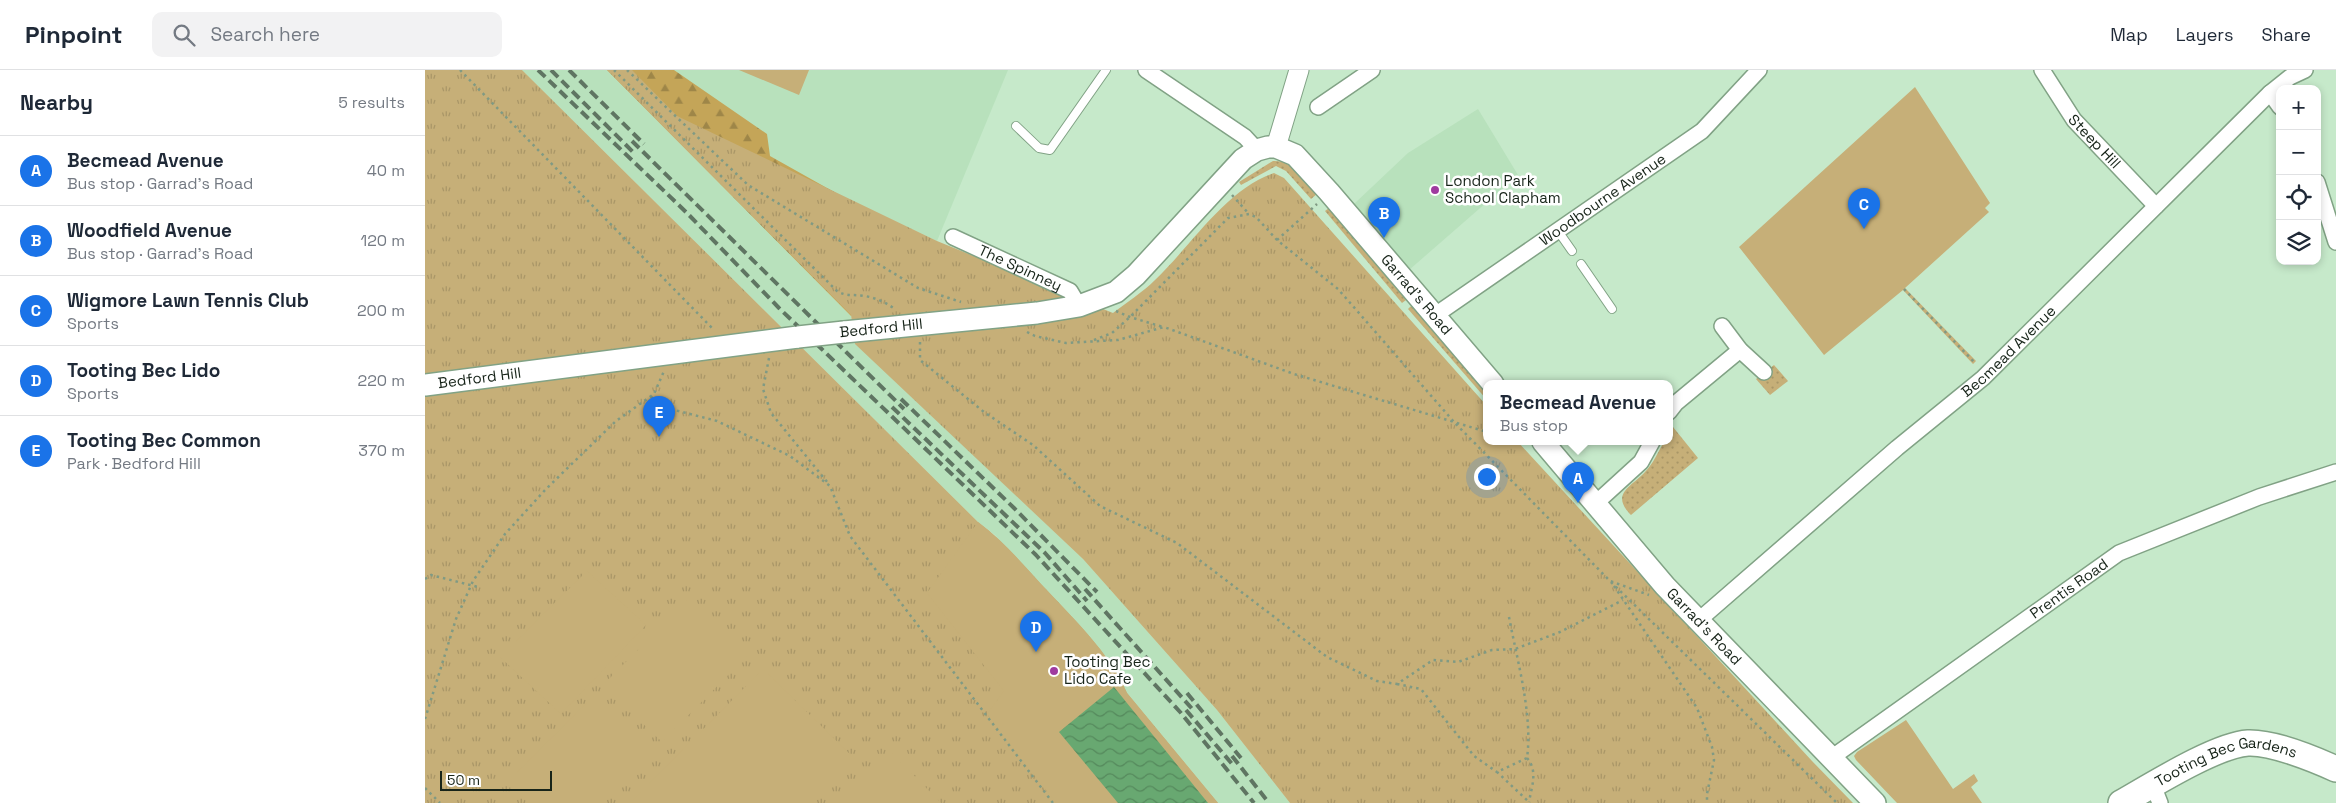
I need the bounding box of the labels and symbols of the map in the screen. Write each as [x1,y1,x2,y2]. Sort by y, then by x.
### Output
street label: Steep Hill [2064,110,2125,172]
street label: Woodbourne Avenue [1535,149,1670,249]
place label: London Park School Clapham [1445,171,1561,207]
marker: London Park School Clapham [1429,184,1441,196]
pin: C [1848,188,1880,229]
pin: B [1368,197,1400,238]
street label: The Spinney [976,240,1065,295]
street label: Garrad's Road [1377,250,1457,338]
street label: Becmead Avenue [1957,301,2060,401]
street label: Bedford Hill [838,314,924,341]
street label: Bedford Hill [437,363,522,392]
pin: E [643,396,675,437]
pin: A [1562,462,1594,503]
your location [1474,464,1500,490]
street label: Prentis Road [2026,554,2111,623]
street label: Garrad's Road [1663,584,1746,669]
pin: D [1020,611,1052,652]
place label: Tooting Bec Lido Cafe [1064,652,1151,688]
marker: Tooting Bec Lido Cafe [1048,665,1060,677]
street label: Tooting Bec Gardens [2151,733,2300,790]
scale bar [440,768,553,791]

